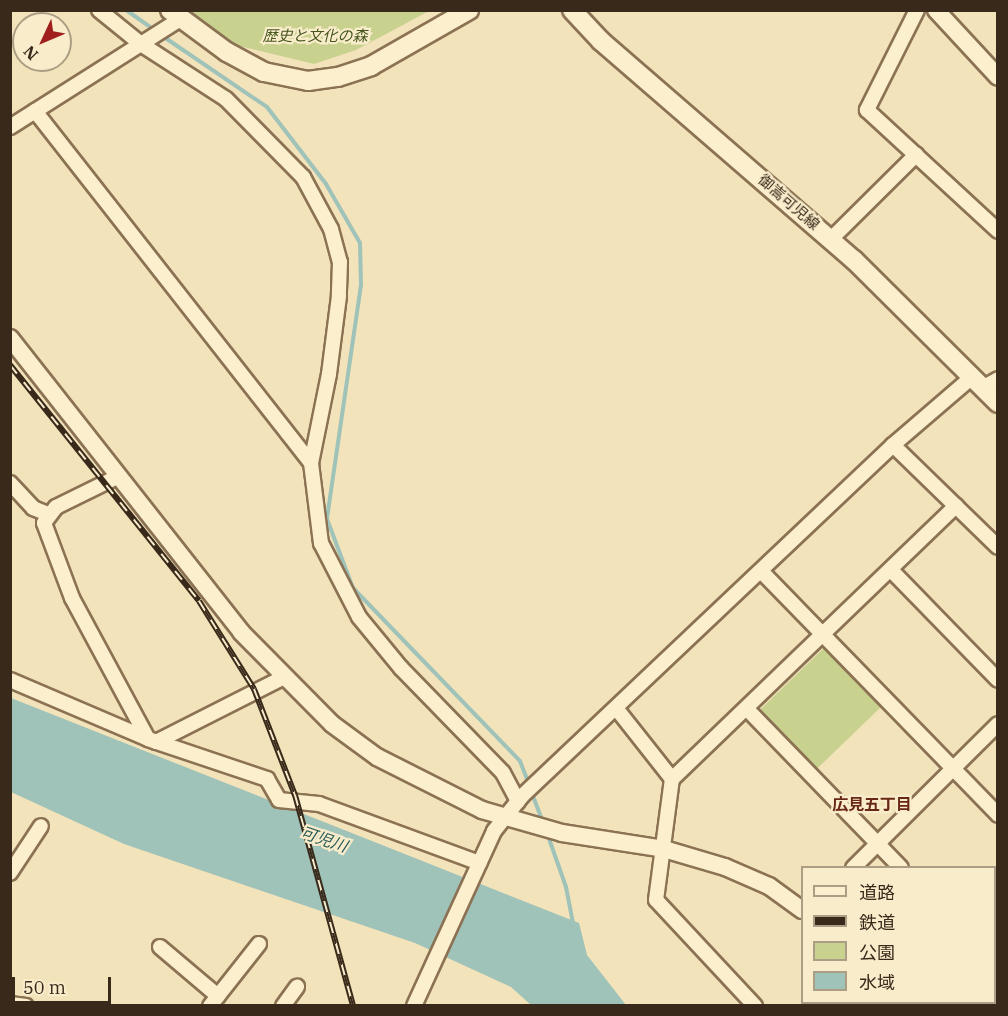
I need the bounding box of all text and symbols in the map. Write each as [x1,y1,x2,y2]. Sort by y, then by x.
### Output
north arrow [12,12,72,72]
park label: 歴史と文化の森 [263,27,367,45]
text: N [19,42,42,65]
street label: 御嵩可児線 [755,171,823,233]
district label: 広見五丁目 [832,794,912,814]
water label: 可児川 [298,822,350,856]
legend [801,866,996,1004]
text: 道路 [859,881,895,904]
text: 鉄道 [859,911,895,934]
text: 公園 [859,941,895,964]
scale bar [15,965,114,1003]
text: 水域 [859,971,895,994]
text: 50 m [23,976,66,999]

